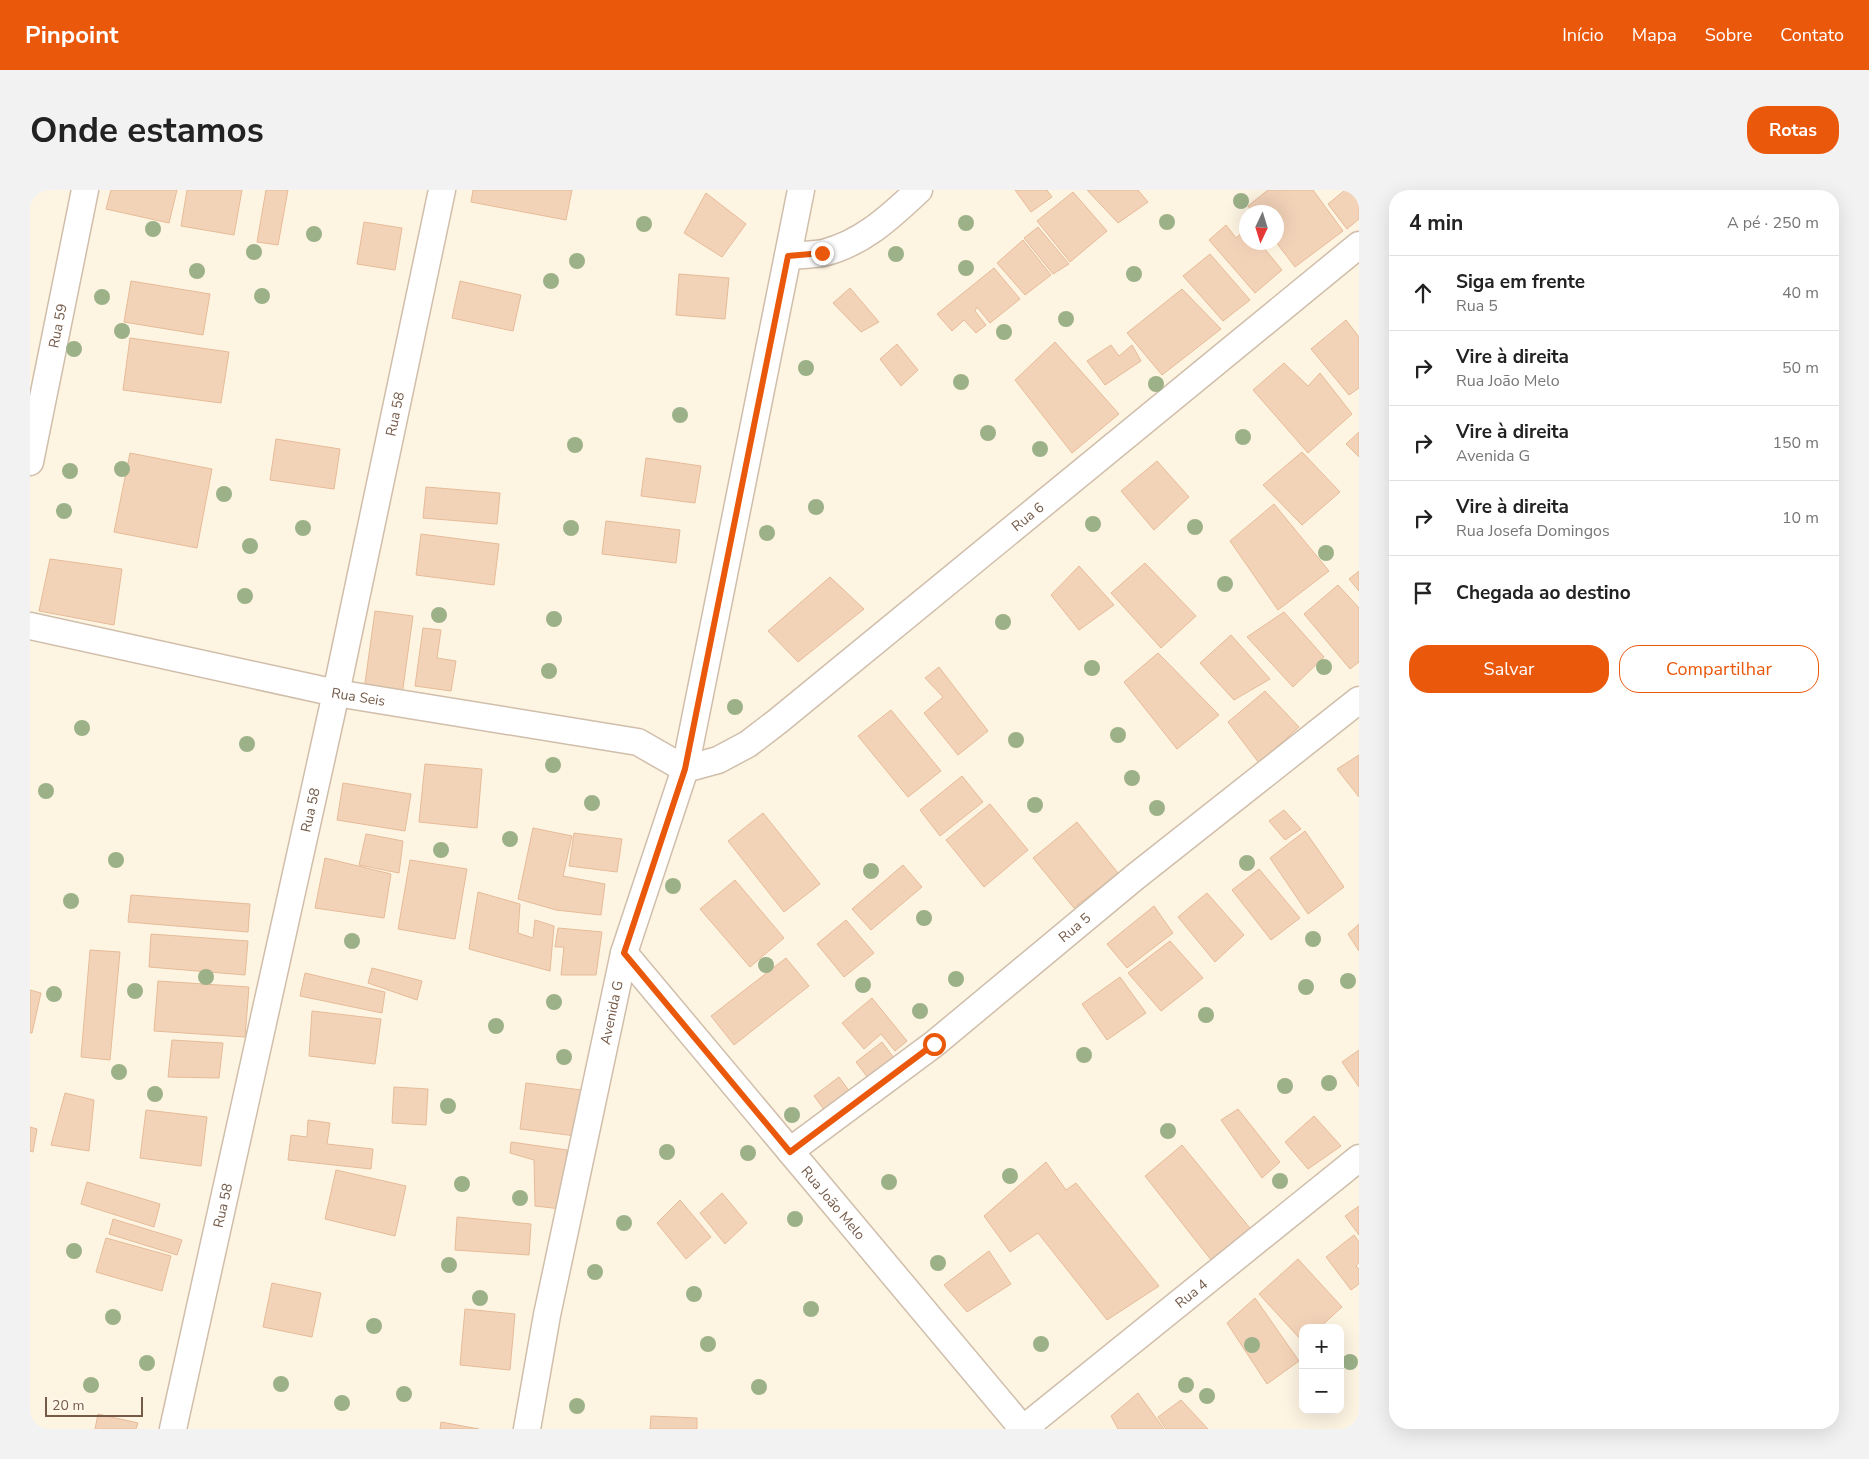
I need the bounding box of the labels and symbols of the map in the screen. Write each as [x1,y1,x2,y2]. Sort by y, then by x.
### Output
north arrow [1239,205,1284,250]
route end [811,242,834,265]
street label: Rua 59 [44,302,71,350]
street label: Rua 58 [381,390,409,438]
street label: Rua 6 [1007,498,1048,536]
street label: Rua Seis [330,683,387,710]
street label: Rua 58 [296,786,324,834]
street label: Rua 5 [1054,908,1095,946]
street label: Avenida G [595,979,627,1046]
route start [923,1033,946,1056]
street label: Rua João Melo [797,1162,870,1244]
street label: Rua 58 [208,1181,237,1229]
street label: Rua 4 [1171,1274,1211,1312]
scale bar [45,1394,142,1417]

